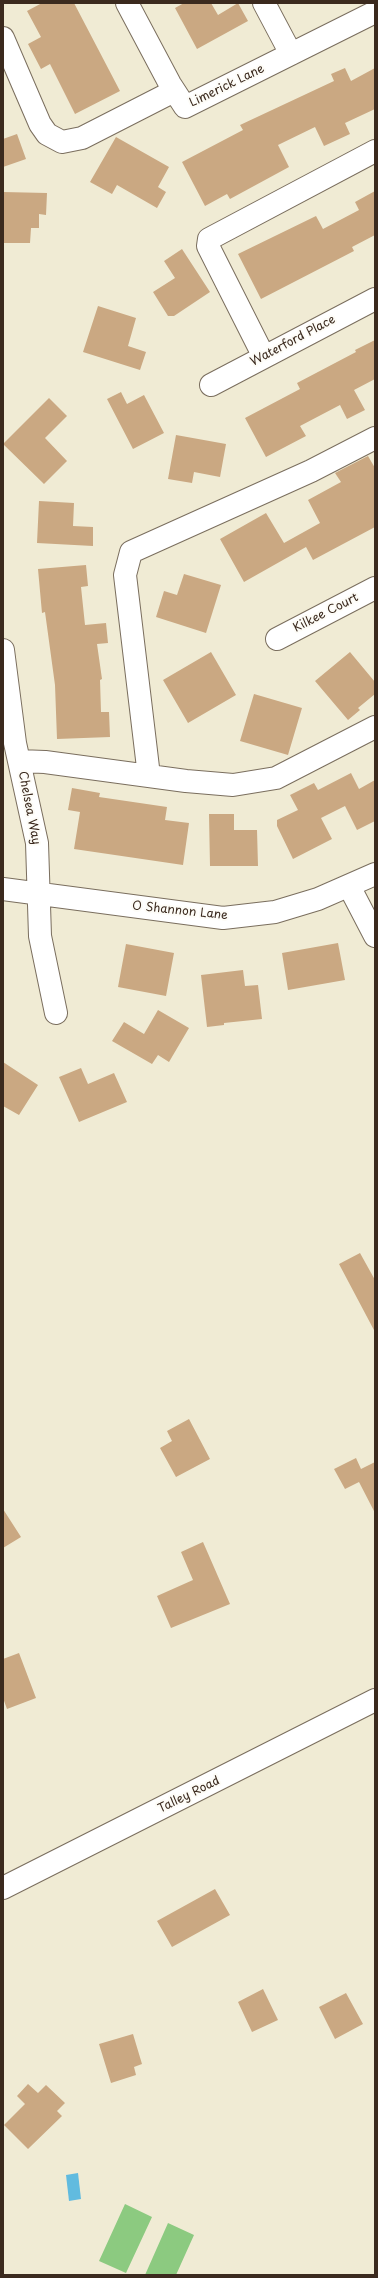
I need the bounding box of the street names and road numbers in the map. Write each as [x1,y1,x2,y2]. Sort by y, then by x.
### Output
street label: Limerick Lane [187,62,267,110]
street label: Waterford Place [248,313,338,369]
street label: Kilkee Court [291,590,361,636]
street label: Chelsea Way [15,770,43,846]
street label: O Shannon Lane [131,899,229,923]
street label: Talley Road [156,1774,222,1816]

